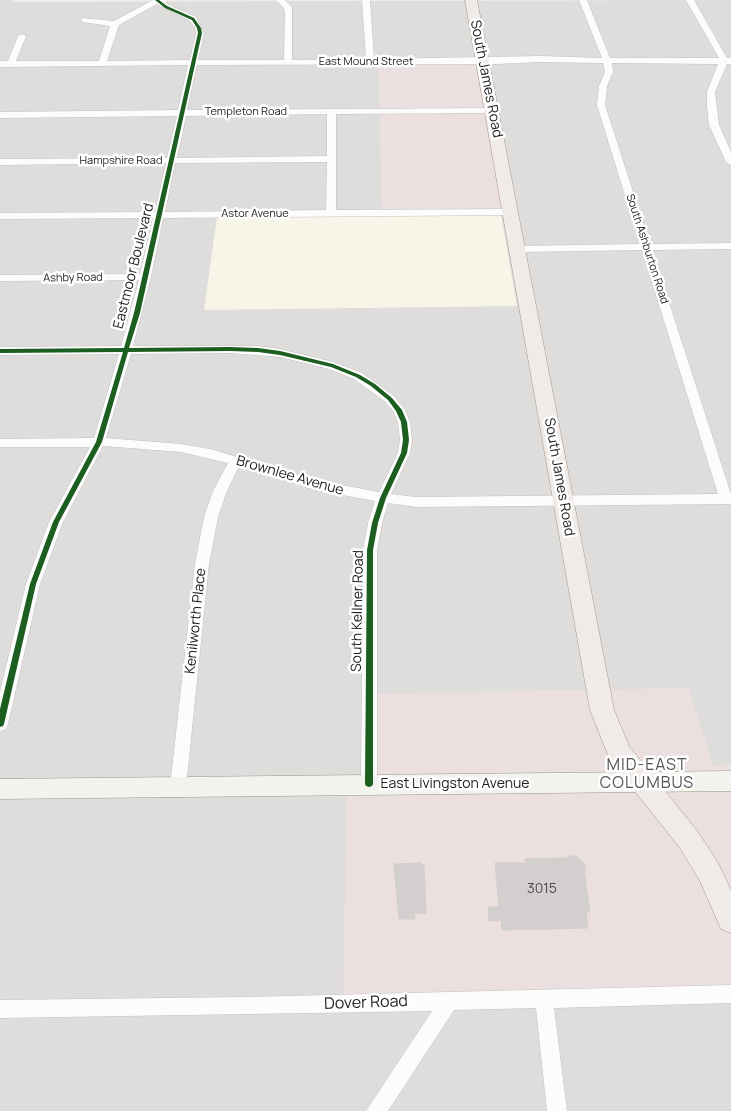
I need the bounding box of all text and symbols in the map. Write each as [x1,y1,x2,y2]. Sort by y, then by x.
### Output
street label: South James Road [466,19,506,139]
street label: East Mound Street [319,55,413,69]
street label: Templeton Road [205,105,287,119]
street label: Hampshire Road [80,154,162,168]
street label: South Ashburton Road [623,192,671,306]
street label: Eastmoor Boulevard [110,201,158,331]
street label: Astor Avenue [221,207,289,221]
street label: Ashby Road [43,271,103,285]
street label: South James Road [540,417,578,537]
street label: Brownlee Avenue [234,453,346,499]
street label: South Kellner Road [349,550,367,672]
street label: Kenilworth Place [182,567,210,675]
district label: MID-EAST COLUMBUS [599,756,695,794]
street label: East Livingston Avenue [381,776,529,792]
house number: 3015 [527,881,557,897]
street label: Dover Road [324,992,408,1014]

